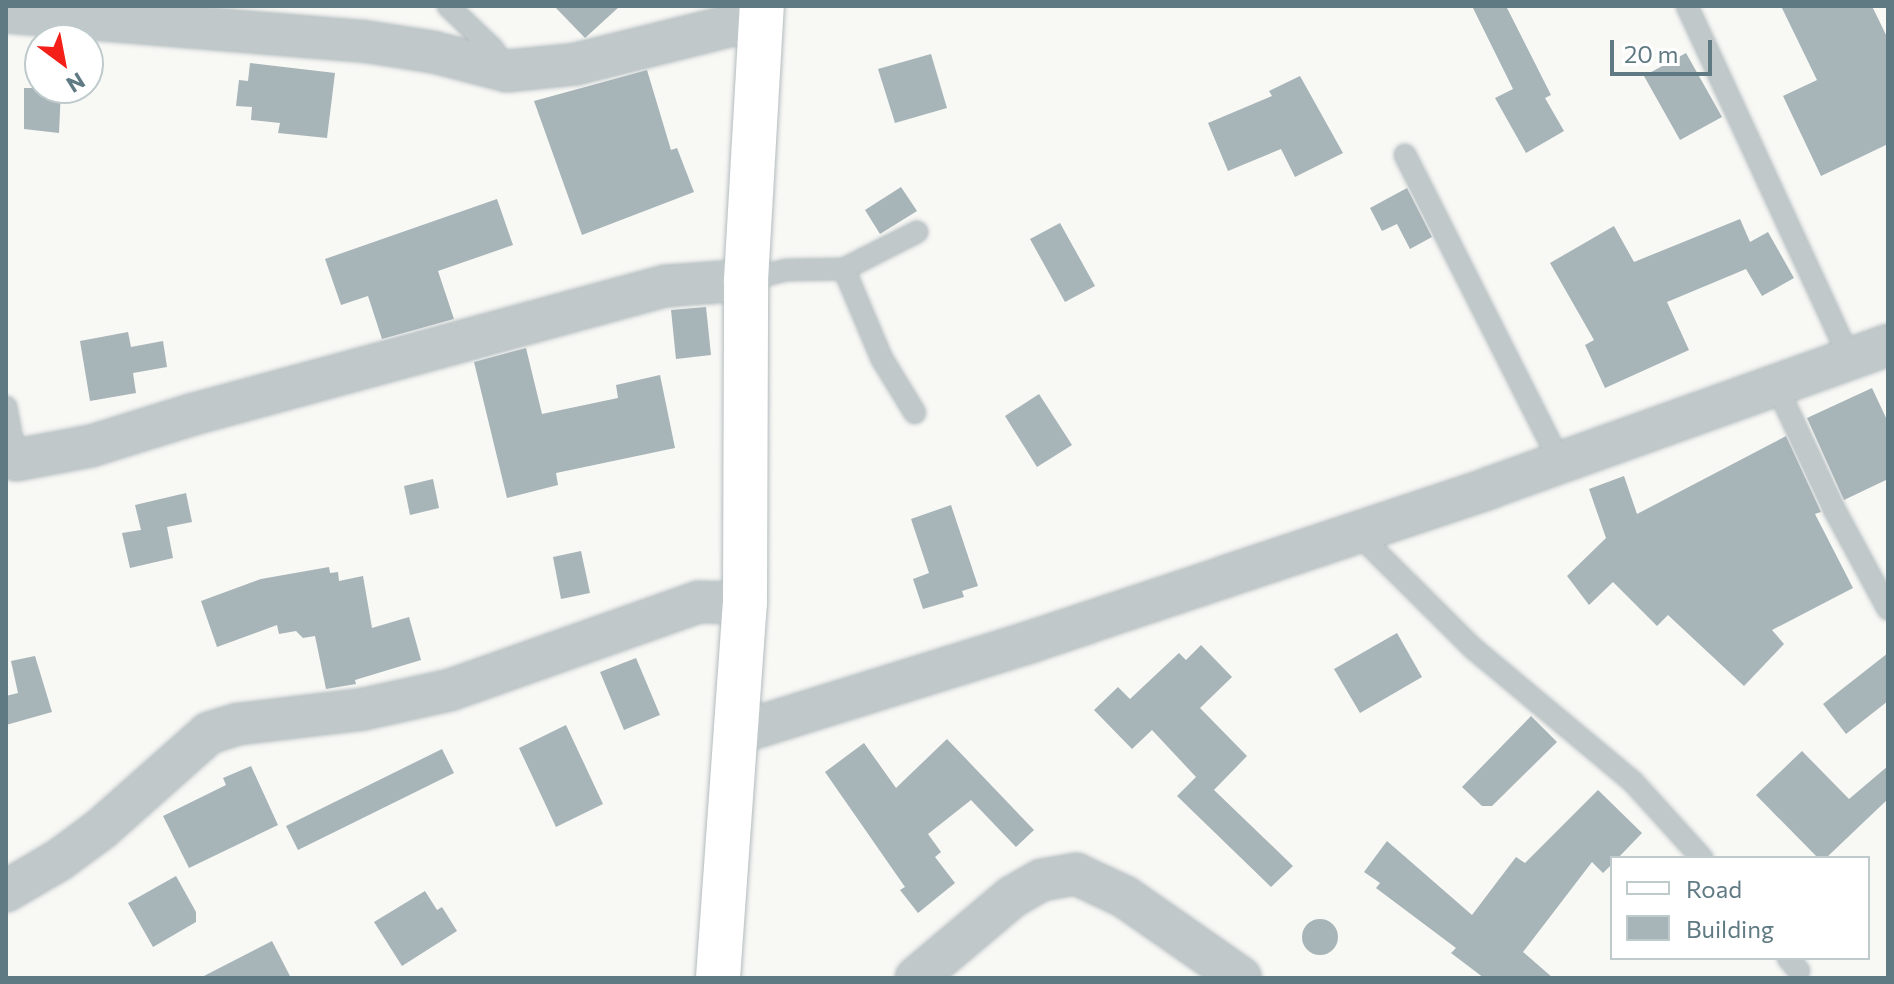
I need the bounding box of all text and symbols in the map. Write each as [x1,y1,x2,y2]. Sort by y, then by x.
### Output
north arrow [24,24,104,104]
scale bar [1614,24,1716,74]
text: 20 m [1624,39,1678,68]
text: N [62,67,90,99]
legend [1610,856,1870,960]
text: Road [1686,874,1742,903]
text: Building [1686,914,1774,943]

